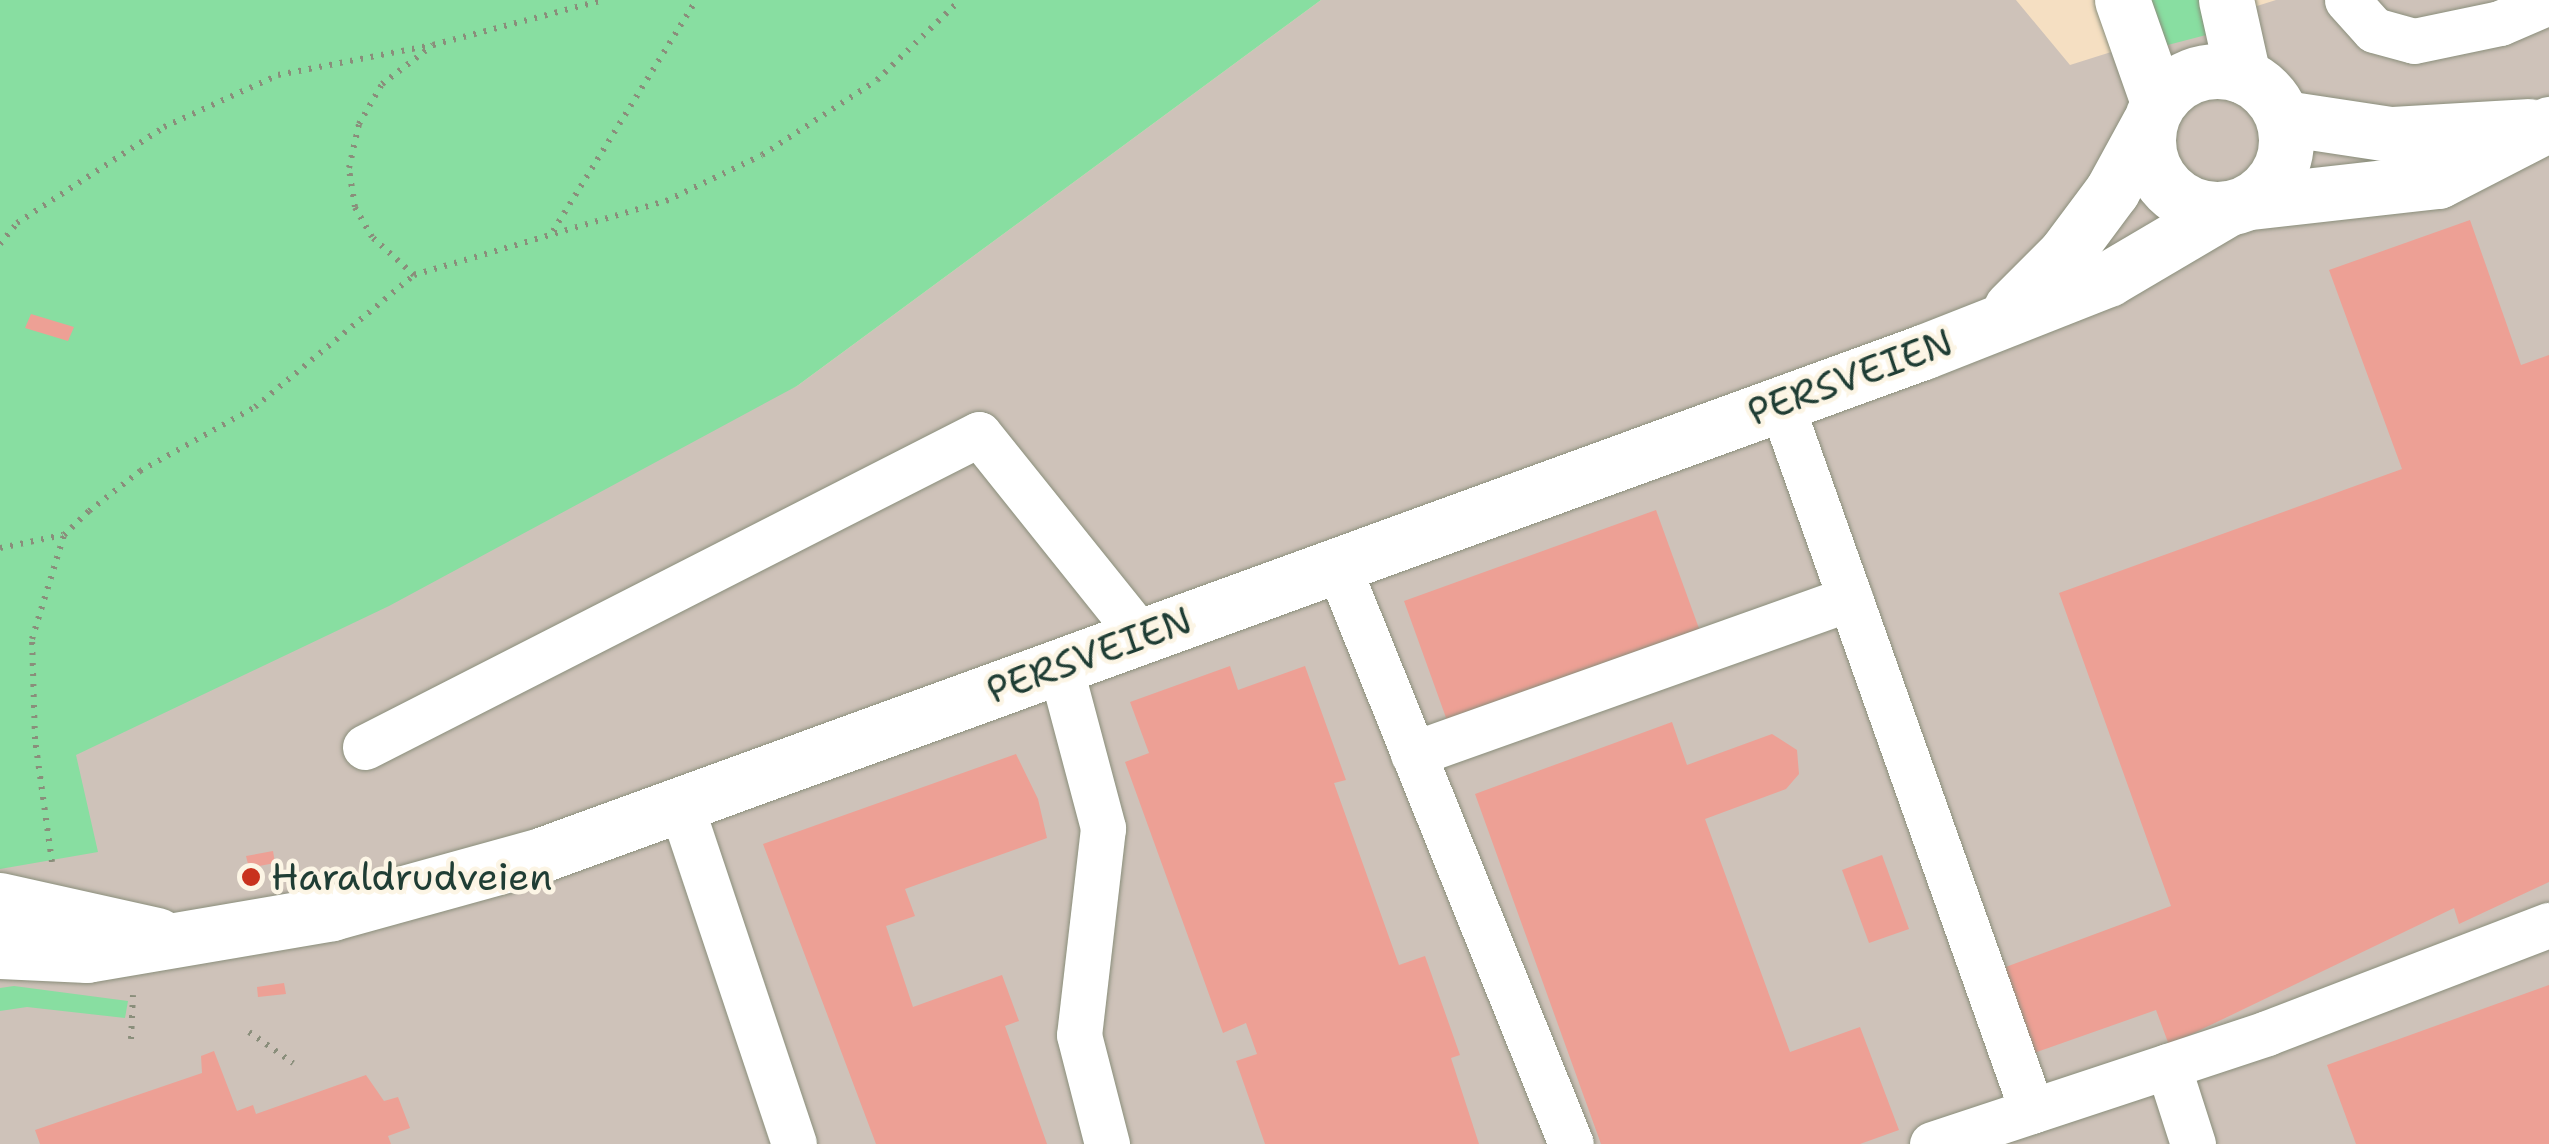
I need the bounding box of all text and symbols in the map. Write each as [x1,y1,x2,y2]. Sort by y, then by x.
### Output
street label: PERSVEIEN [1741,319,1959,435]
street label: PERSVEIEN [980,597,1198,713]
place label: Haraldrudveien [271,854,552,900]
marker: Haraldrudveien [240,866,262,888]

